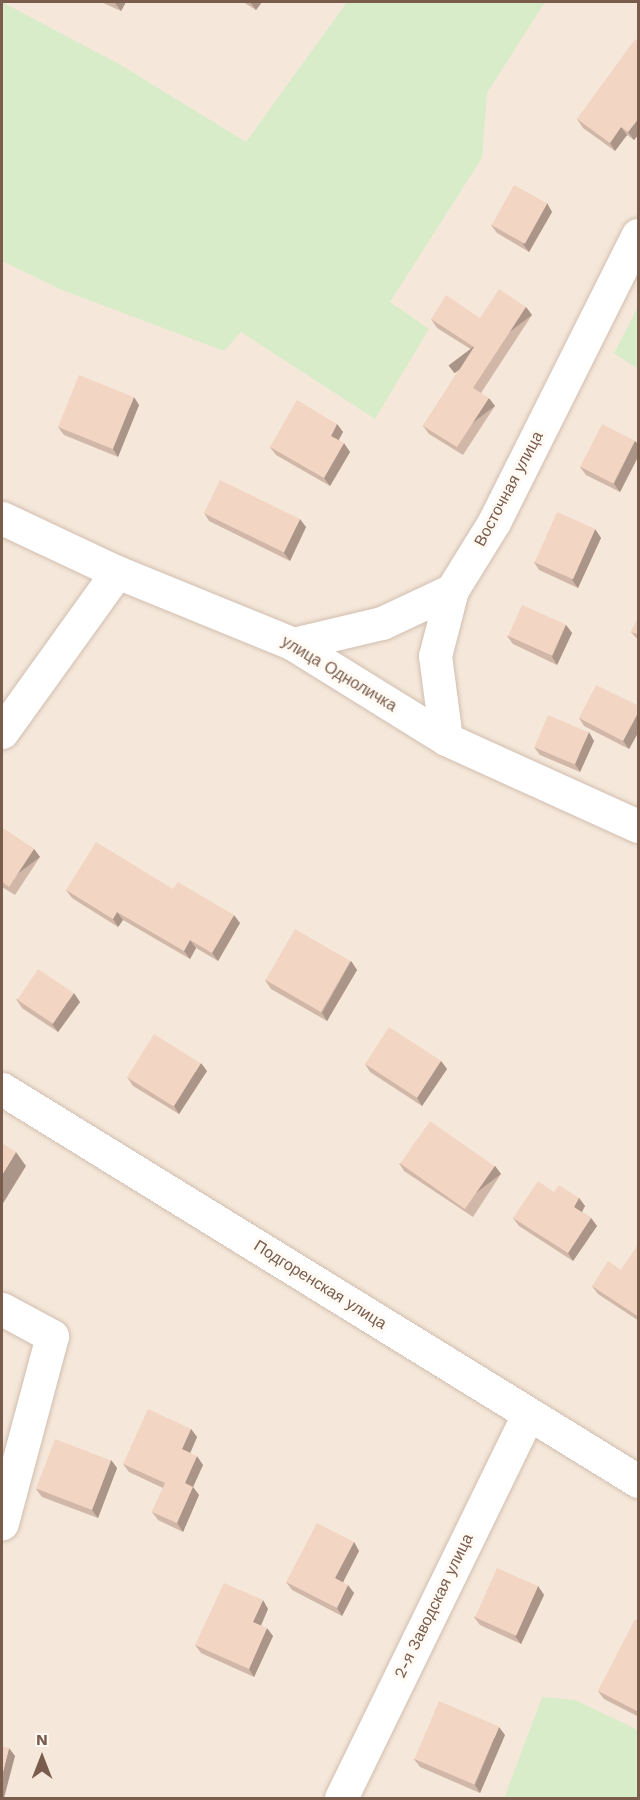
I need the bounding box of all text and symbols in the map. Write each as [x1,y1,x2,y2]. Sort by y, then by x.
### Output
street label: Восточная улица [471,428,547,550]
street label: улица Одноличка [278,632,400,716]
street label: Подгоренская улица [250,1236,390,1334]
street label: 2-я Заводская улица [391,1531,477,1681]
north arrow [12,1728,72,1788]
text: N [36,1730,48,1749]

